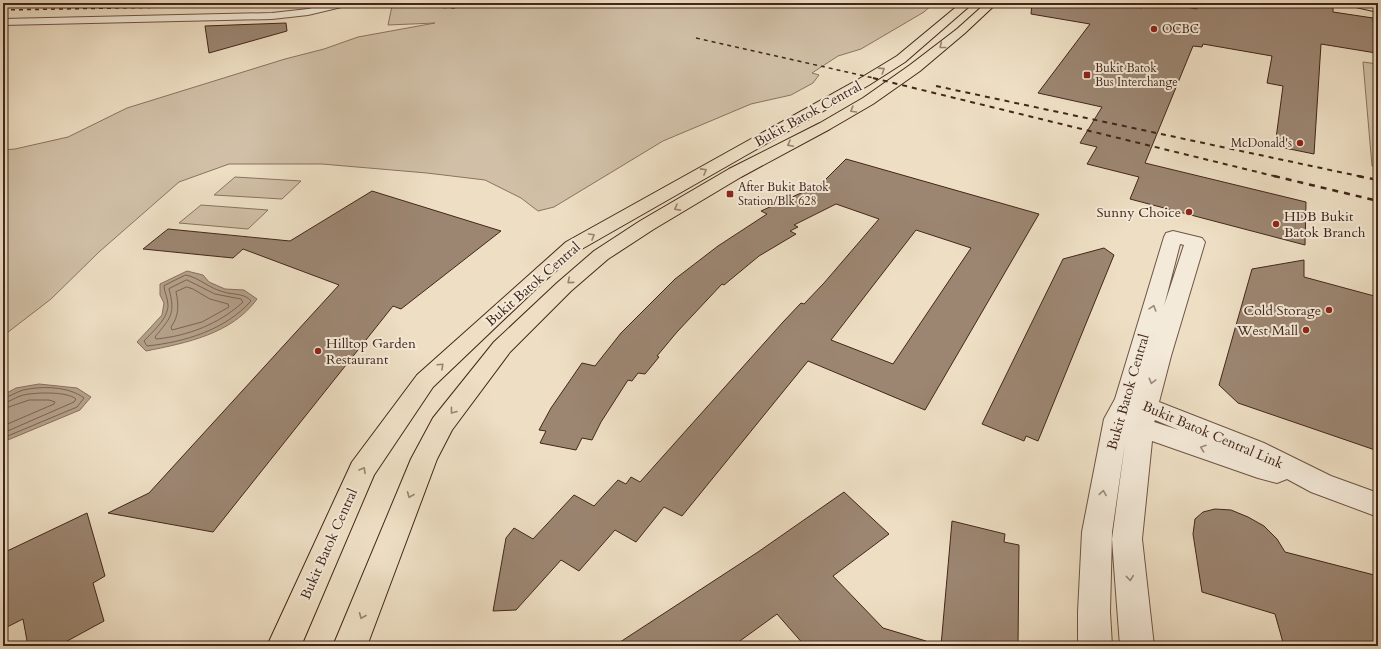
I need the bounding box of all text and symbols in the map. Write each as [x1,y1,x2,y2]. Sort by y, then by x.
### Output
place label: OCBC [1162,21,1199,37]
marker: OCBC [1149,24,1159,34]
one-way arrow [940,41,947,48]
place label: Bukit Batok Bus Interchange [1095,60,1178,90]
one-way arrow [878,68,885,75]
marker: Bukit Batok Bus Interchange [1082,70,1092,80]
street label: Bukit Batok Central [751,76,865,151]
one-way arrow [850,105,857,112]
place label: McDonald's [1231,135,1292,151]
marker: McDonald's [1295,138,1305,148]
one-way arrow [787,139,794,147]
one-way arrow [700,168,707,176]
place label: After Bukit Batok Station/Blk 628 [738,179,829,209]
marker: After Bukit Batok Station/Blk 628 [725,189,735,199]
place label: Sunny Choice [1097,203,1181,222]
one-way arrow [674,204,681,211]
marker: Sunny Choice [1184,207,1194,217]
place label: HDB Bukit Batok Branch [1284,207,1366,242]
marker: HDB Bukit Batok Branch [1271,219,1281,229]
one-way arrow [588,233,595,240]
street label: Bukit Batok Central [482,237,585,330]
one-way arrow [567,277,575,284]
place label: Cold Storage [1244,301,1321,320]
one-way arrow [1148,305,1156,312]
marker: Cold Storage [1324,305,1334,315]
place label: West Mall [1236,321,1298,340]
marker: West Mall [1301,325,1311,335]
street label: Bukit Batok Central [1102,331,1154,452]
place label: Hilltop Garden Restaurant [326,334,416,369]
marker: Hilltop Garden Restaurant [313,346,323,356]
one-way arrow [436,364,444,371]
one-way arrow [1148,377,1157,384]
street label: Bukit Batok Central Link [1140,397,1287,474]
one-way arrow [451,407,458,414]
one-way arrow [1200,444,1207,453]
one-way arrow [359,467,366,474]
street label: Bukit Batok Central [296,485,362,603]
one-way arrow [1098,490,1107,497]
one-way arrow [406,491,414,498]
one-way arrow [1126,575,1135,581]
one-way arrow [359,612,367,619]

